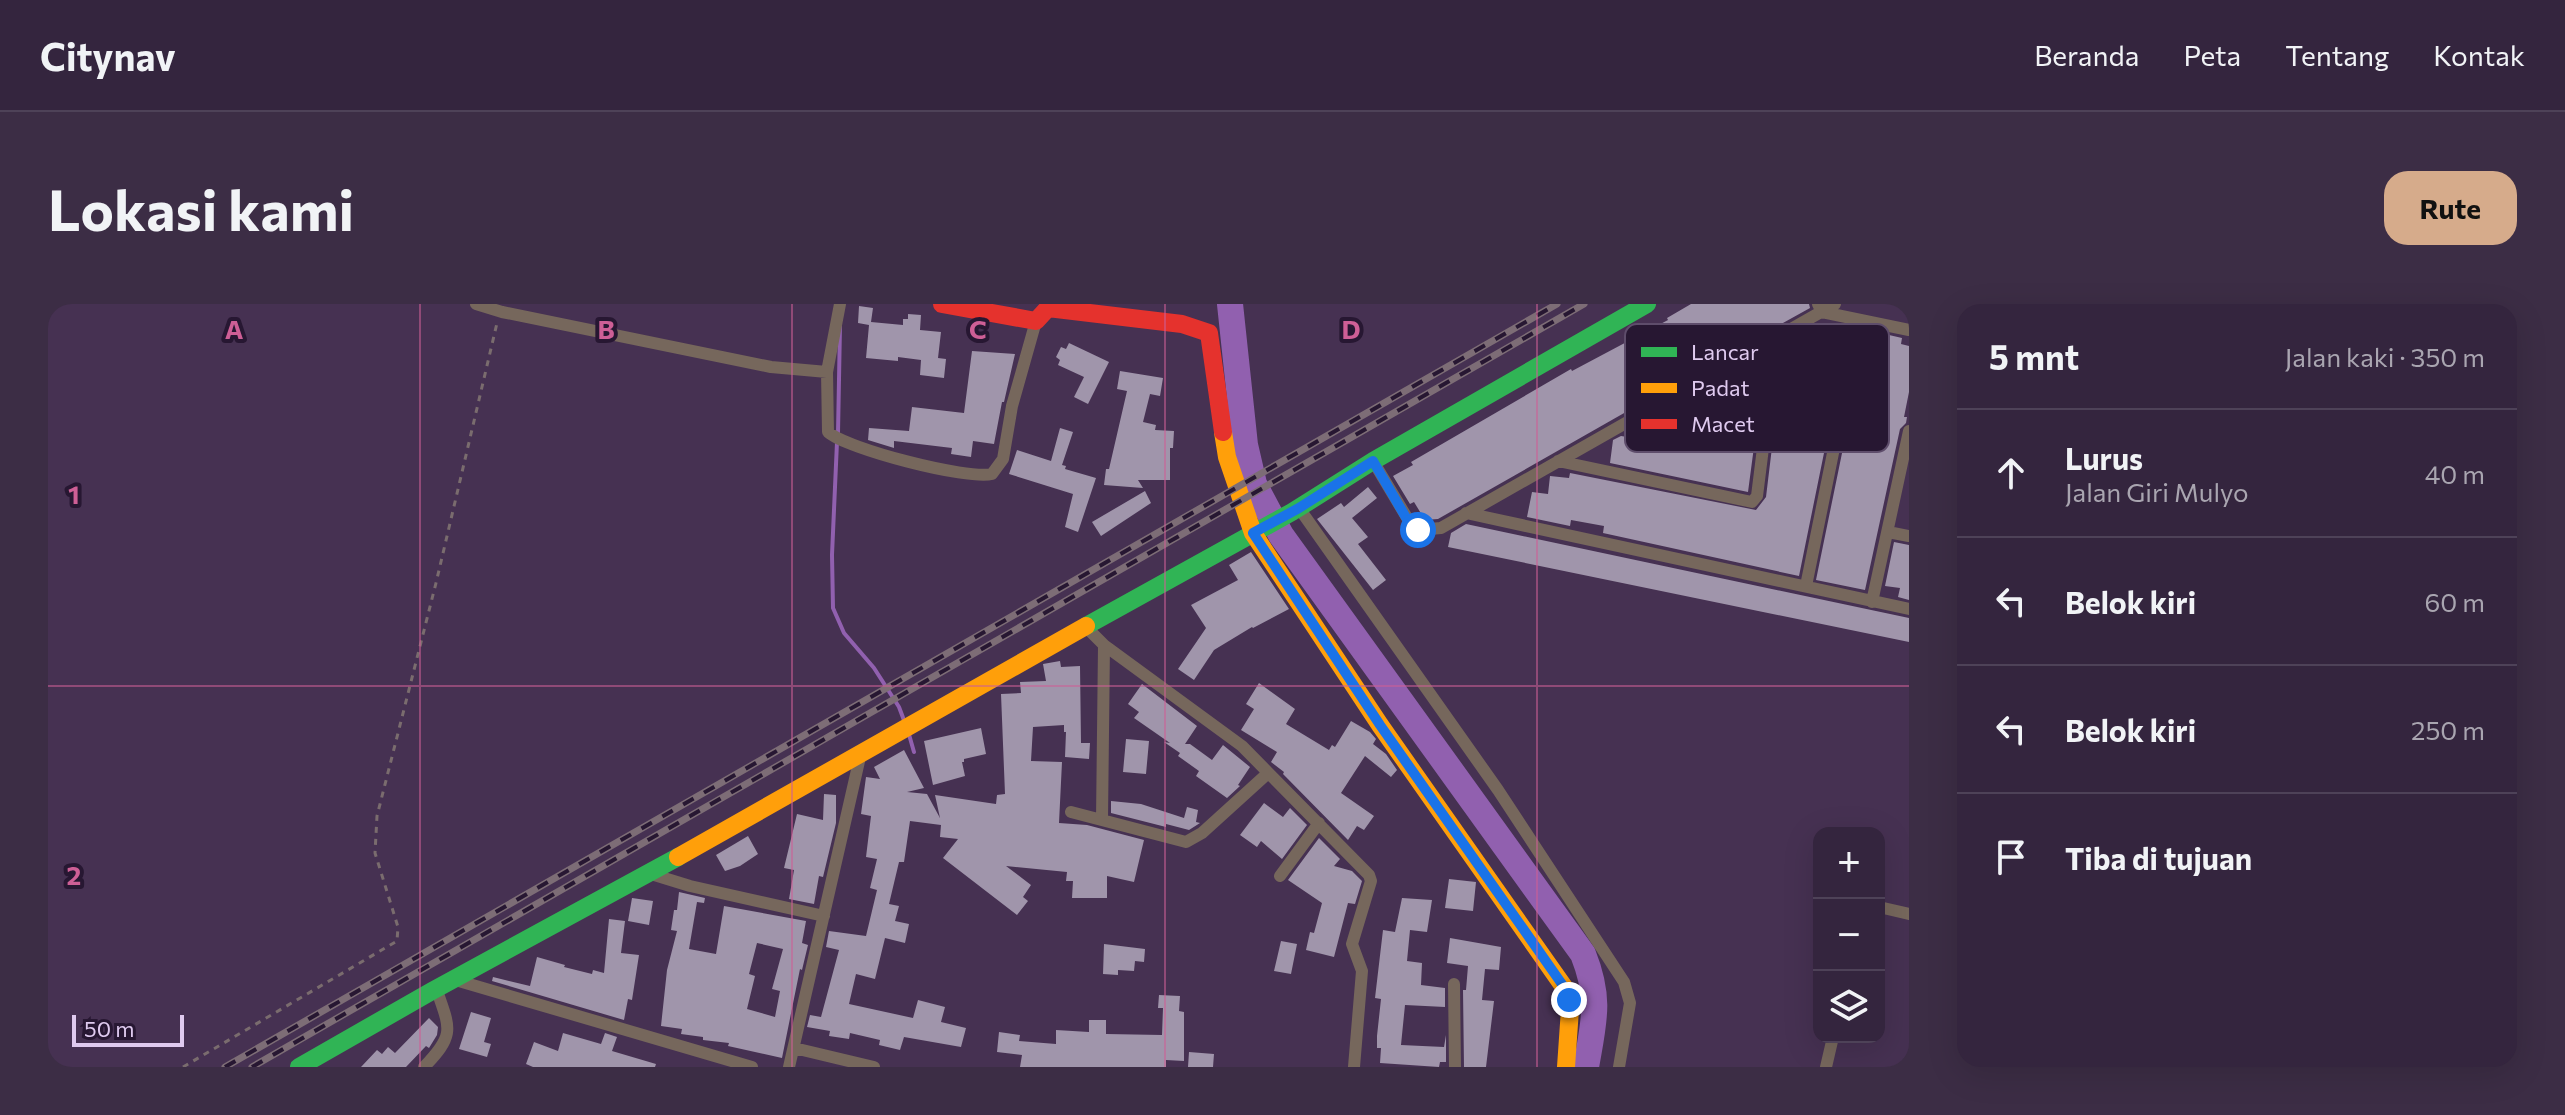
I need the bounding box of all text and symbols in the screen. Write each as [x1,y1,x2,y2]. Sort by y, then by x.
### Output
text: Citynav [40,32,176,79]
text: Beranda [2034,38,2139,72]
text: Peta [2183,38,2241,72]
text: Tentang [2285,38,2389,72]
text: Kontak [2433,38,2525,72]
button: Rute [2384,171,2517,245]
text: Lokasi kami [48,174,354,243]
text: A [225,313,244,344]
text: B [597,313,615,344]
text: C [969,313,987,344]
text: D [1341,313,1361,344]
legend [1625,324,1889,452]
text: 5 mnt [1989,335,2079,377]
text: Lancar [1691,338,1759,365]
text: Jalan kaki · 350 m [2285,341,2485,372]
text: Padat [1691,374,1750,401]
text: Macet [1691,410,1755,437]
text: Lurus [2065,439,2143,476]
icon: ahead [1989,451,2033,495]
text: 40 m [2425,458,2485,489]
text: Jalan Giri Mulyo [2065,476,2249,507]
text: 1 [68,478,80,509]
route start [1400,512,1436,548]
icon: left [1989,579,2033,623]
text: Belok kiri [2065,583,2196,620]
text: 60 m [2425,586,2485,617]
icon: left [1989,707,2033,751]
text: Belok kiri [2065,711,2196,748]
text: 250 m [2411,714,2485,745]
map controls [1813,827,1885,1043]
button: + [1813,827,1885,899]
icon: arrive [1989,835,2033,879]
text: Tiba di tujuan [2065,839,2252,876]
text: 2 [67,859,81,890]
button: − [1813,899,1885,971]
button: layers [1813,971,1885,1043]
route end [1551,982,1587,1018]
scale bar [72,1011,184,1047]
text: 50 m [84,1015,134,1042]

